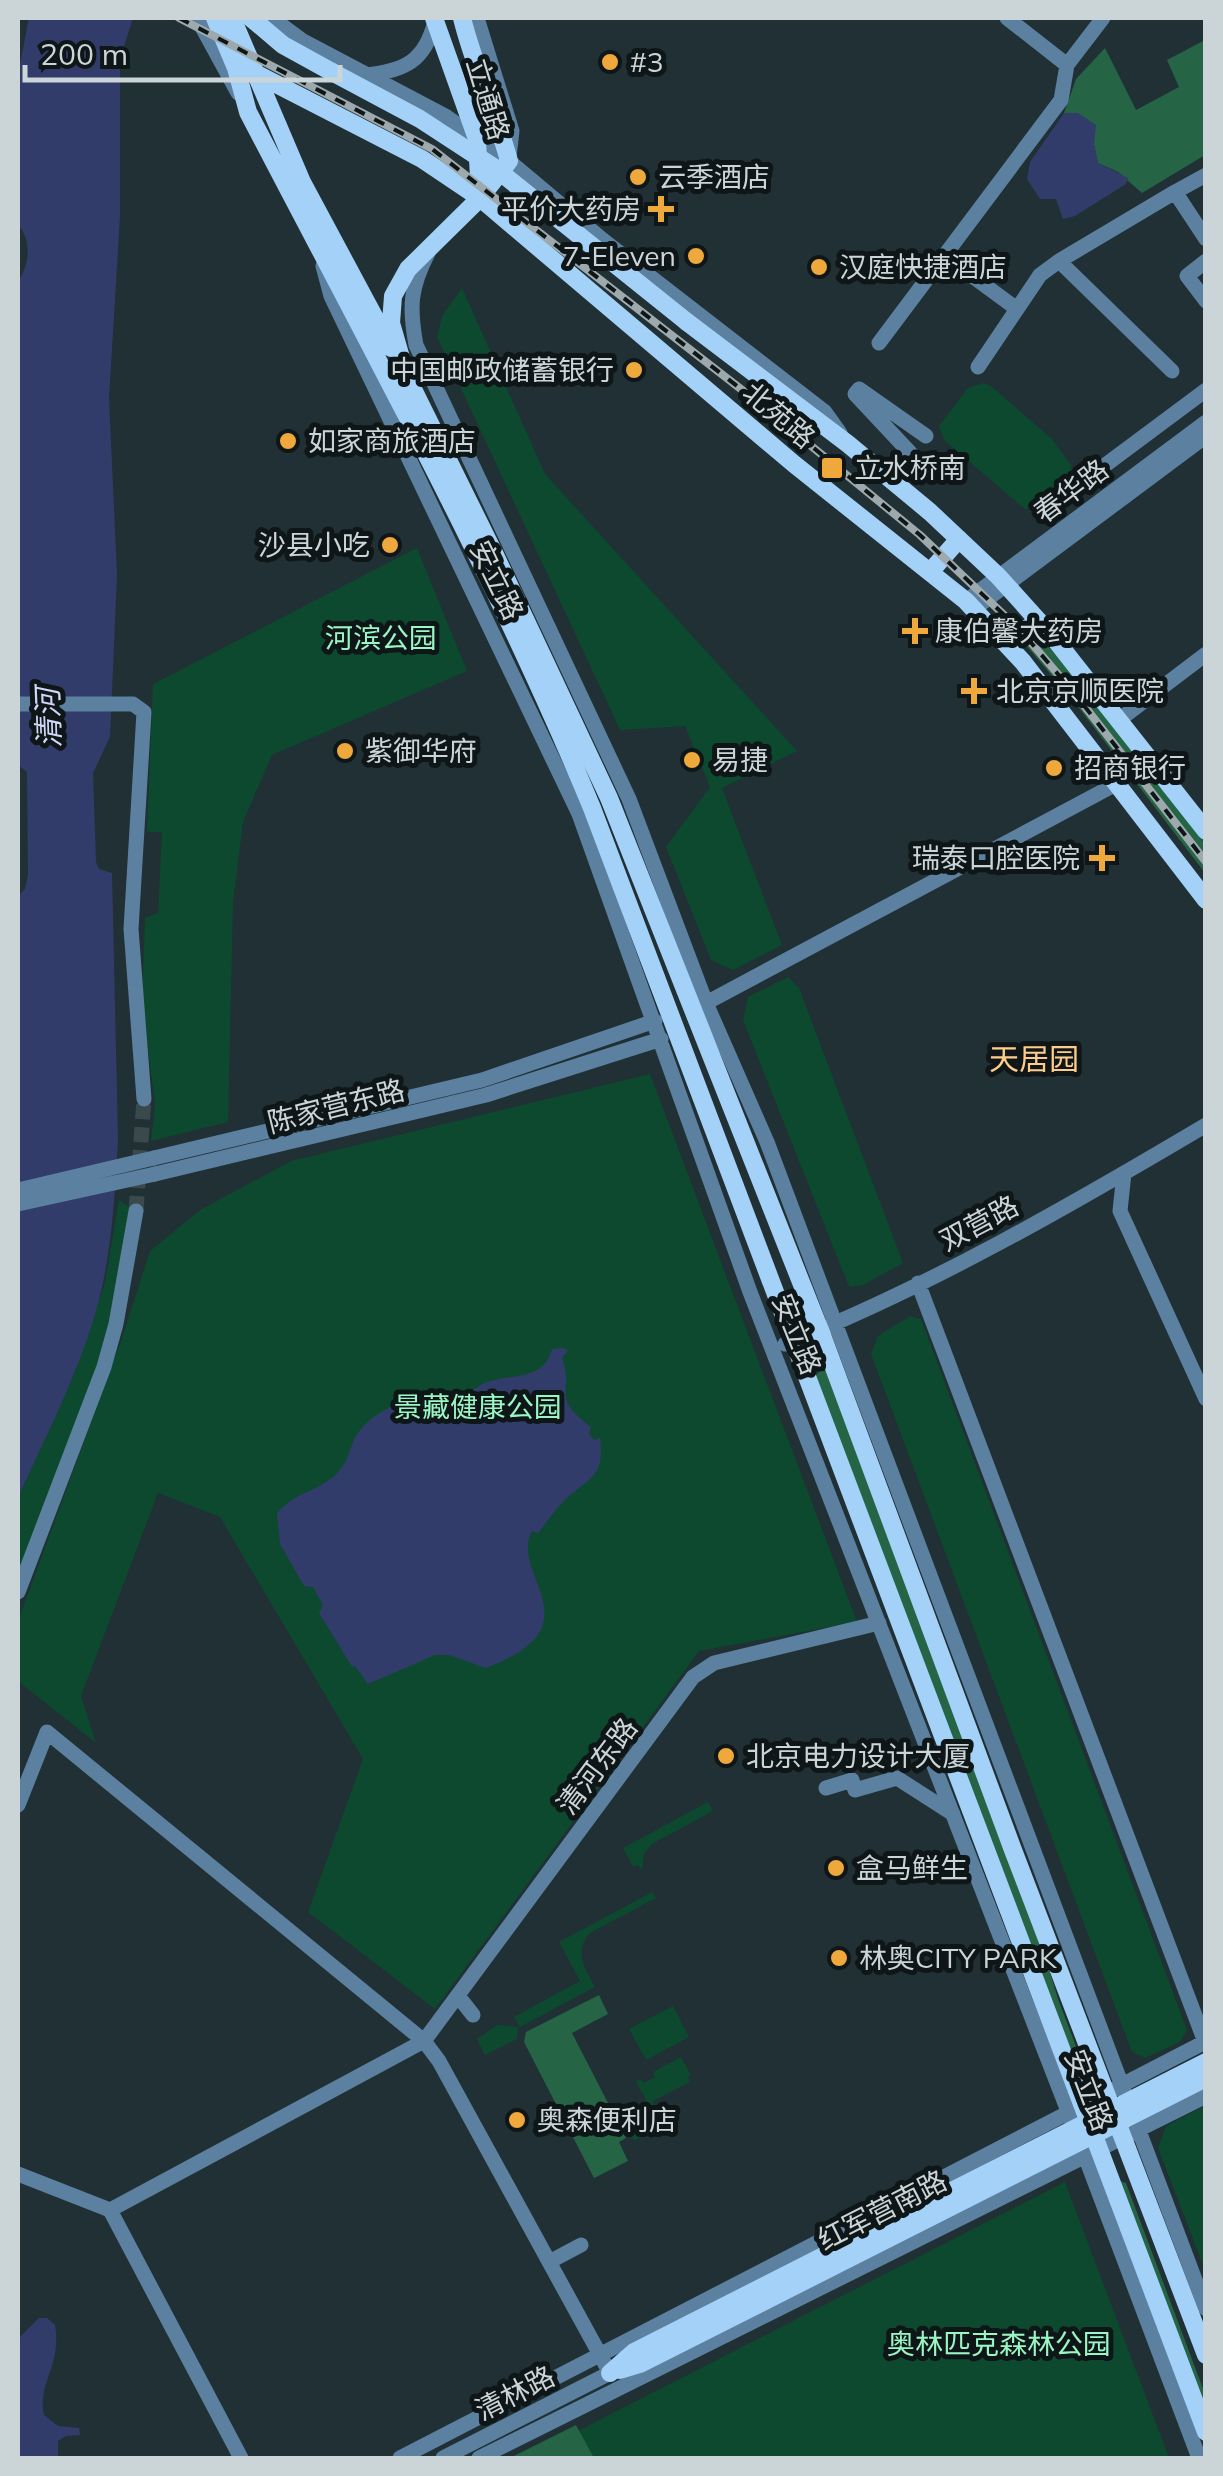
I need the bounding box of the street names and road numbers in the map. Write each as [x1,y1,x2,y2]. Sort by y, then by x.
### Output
street label: 立通路 [459,54,517,144]
street label: 北苑路 [736,374,823,455]
street label: 春华路 [1027,451,1115,530]
street label: 安立路 [463,534,532,625]
street label: 陈家营东路 [264,1072,408,1139]
street label: 双营路 [933,1187,1024,1258]
street label: 安立路 [766,1288,829,1379]
street label: 清河东路 [549,1710,644,1821]
street label: 安立路 [1058,2044,1121,2135]
street label: 红军营南路 [811,2162,952,2257]
street label: 清林路 [469,2358,560,2427]

